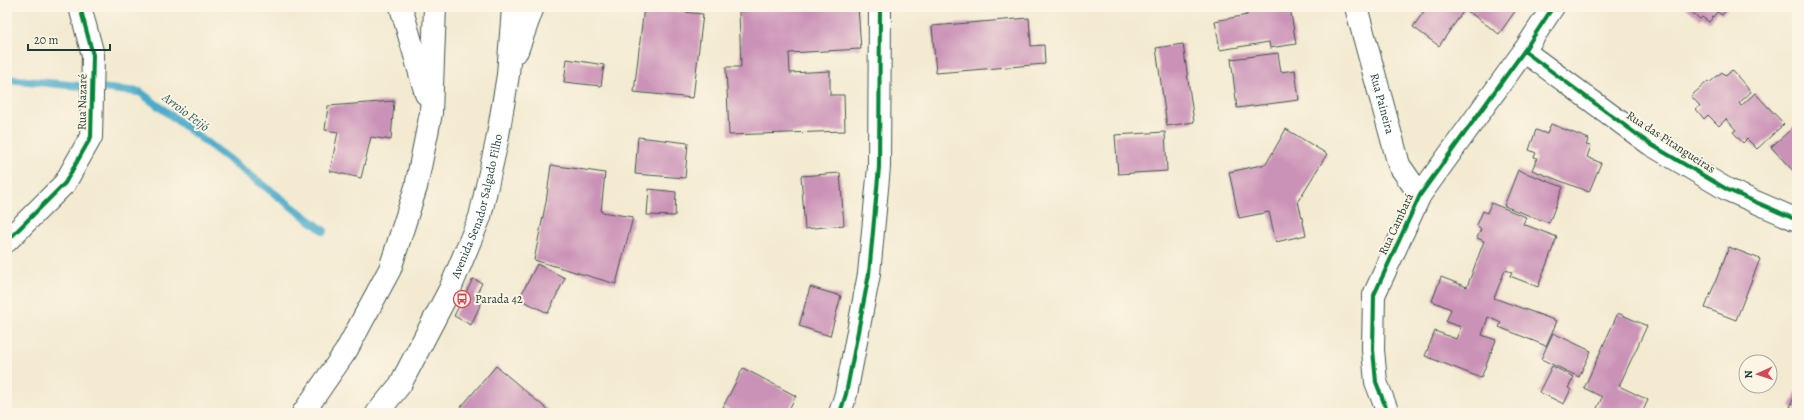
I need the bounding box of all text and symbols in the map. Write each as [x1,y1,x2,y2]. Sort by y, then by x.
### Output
scale bar [28,26,110,52]
text: 20 m [34,32,58,48]
street label: Rua Paineira [1366,71,1398,136]
street label: Rua Nazaré [74,74,90,130]
water label: Arroio Feijó [158,88,213,135]
street label: Rua das Pitangueiras [1624,107,1719,177]
street label: Avenida Senador Salgado Filho [447,133,506,282]
street label: Rua Cambará [1375,190,1417,257]
bus stop icon: Parada 42 [452,289,472,309]
place label: Parada 42 [475,291,523,307]
north arrow [1738,354,1778,394]
text: N [1741,370,1756,379]

